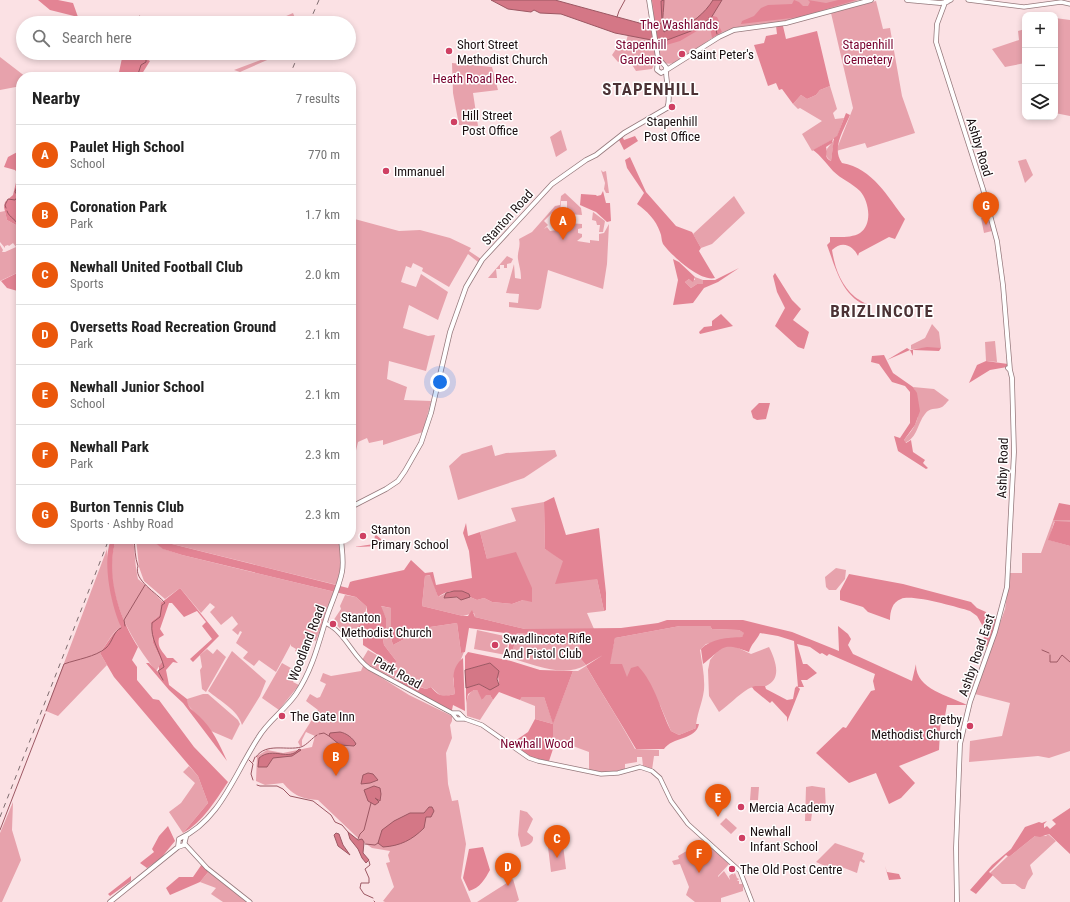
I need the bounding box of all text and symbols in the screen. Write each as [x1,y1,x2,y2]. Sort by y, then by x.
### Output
map controls [1022,12,1058,120]
button: + [1022,12,1058,48]
search box [16,16,356,60]
park label: The Washlands [640,17,718,32]
icon: search [30,27,52,49]
text: Search here [62,29,132,47]
place label: Short Street Methodist Church [457,37,548,67]
park label: Stapenhill Gardens [616,37,666,67]
park label: Stapenhill Cemetery [843,37,893,67]
marker: Short Street Methodist Church [444,46,454,56]
place label: Saint Peter's [690,47,754,62]
button: − [1022,48,1058,84]
marker: Saint Peter's [677,49,687,59]
park label: Heath Road Rec. [432,71,518,86]
district label: STAPENHILL [602,79,700,99]
button: layers [1022,84,1058,120]
text: Nearby [32,88,80,108]
text: 7 results [296,91,340,106]
marker: Stapenhill Post Office [667,102,677,112]
place label: Hill Street Post Office [462,108,518,138]
place label: Stapenhill Post Office [644,114,700,144]
street label: Ashby Road [963,116,996,178]
marker: Hill Street Post Office [449,117,459,127]
text: Paulet High School [70,138,184,156]
text: A [41,147,49,162]
text: 770 m [308,147,340,162]
text: School [70,156,105,171]
place label: Immanuel [394,164,445,179]
marker: Immanuel [381,166,391,176]
street label: Stanton Road [479,187,536,248]
pin: G [973,192,999,225]
text: Coronation Park [70,198,167,216]
text: B [41,207,49,222]
text: 1.7 km [305,207,340,222]
pin: A [550,207,576,240]
text: Park [70,216,93,231]
text: Newhall United Football Club [70,258,243,276]
text: C [41,267,49,282]
text: 2.0 km [305,267,340,282]
text: Sports [70,276,104,291]
district label: BRIZLINCOTE [830,301,934,321]
text: Oversetts Road Recreation Ground [70,318,276,336]
text: D [41,327,49,342]
text: 2.1 km [305,327,340,342]
text: Park [70,336,93,351]
your location [430,372,450,392]
text: Newhall Junior School [70,378,204,396]
text: E [42,387,48,402]
text: 2.1 km [305,387,340,402]
text: School [70,396,105,411]
text: Newhall Park [70,438,149,456]
street label: Ashby Road [994,438,1011,499]
text: F [42,447,48,462]
text: 2.3 km [305,447,340,462]
text: Park [70,456,93,471]
text: Burton Tennis Club [70,498,184,516]
text: G [41,507,49,522]
text: 2.3 km [305,507,340,522]
text: Sports · Ashby Road [70,516,173,531]
place label: Stanton Primary School [371,522,449,552]
marker: Stanton Primary School [358,531,368,541]
street label: Woodland Road [285,603,328,683]
place label: Stanton Methodist Church [341,610,432,640]
street label: Ashby Road East [955,612,998,698]
marker: Stanton Methodist Church [328,619,338,629]
place label: Swadlincote Rifle And Pistol Club [503,631,591,661]
marker: Swadlincote Rifle And Pistol Club [490,640,500,650]
street label: Park Road [371,653,424,692]
place label: The Gate Inn [290,709,355,724]
marker: The Gate Inn [277,711,287,721]
place label: Bretby Methodist Church [871,712,963,742]
marker: Bretby Methodist Church [965,721,975,731]
park label: Newhall Wood [500,736,574,751]
pin: B [323,743,349,776]
pin: E [705,784,731,817]
place label: Mercia Academy [749,800,835,815]
marker: Mercia Academy [736,802,746,812]
place label: Newhall Infant School [750,824,818,854]
pin: C [544,825,570,858]
marker: Newhall Infant School [737,833,747,843]
pin: F [686,840,712,873]
pin: D [495,853,521,886]
place label: The Old Post Centre [740,862,842,877]
marker: The Old Post Centre [727,864,737,874]

